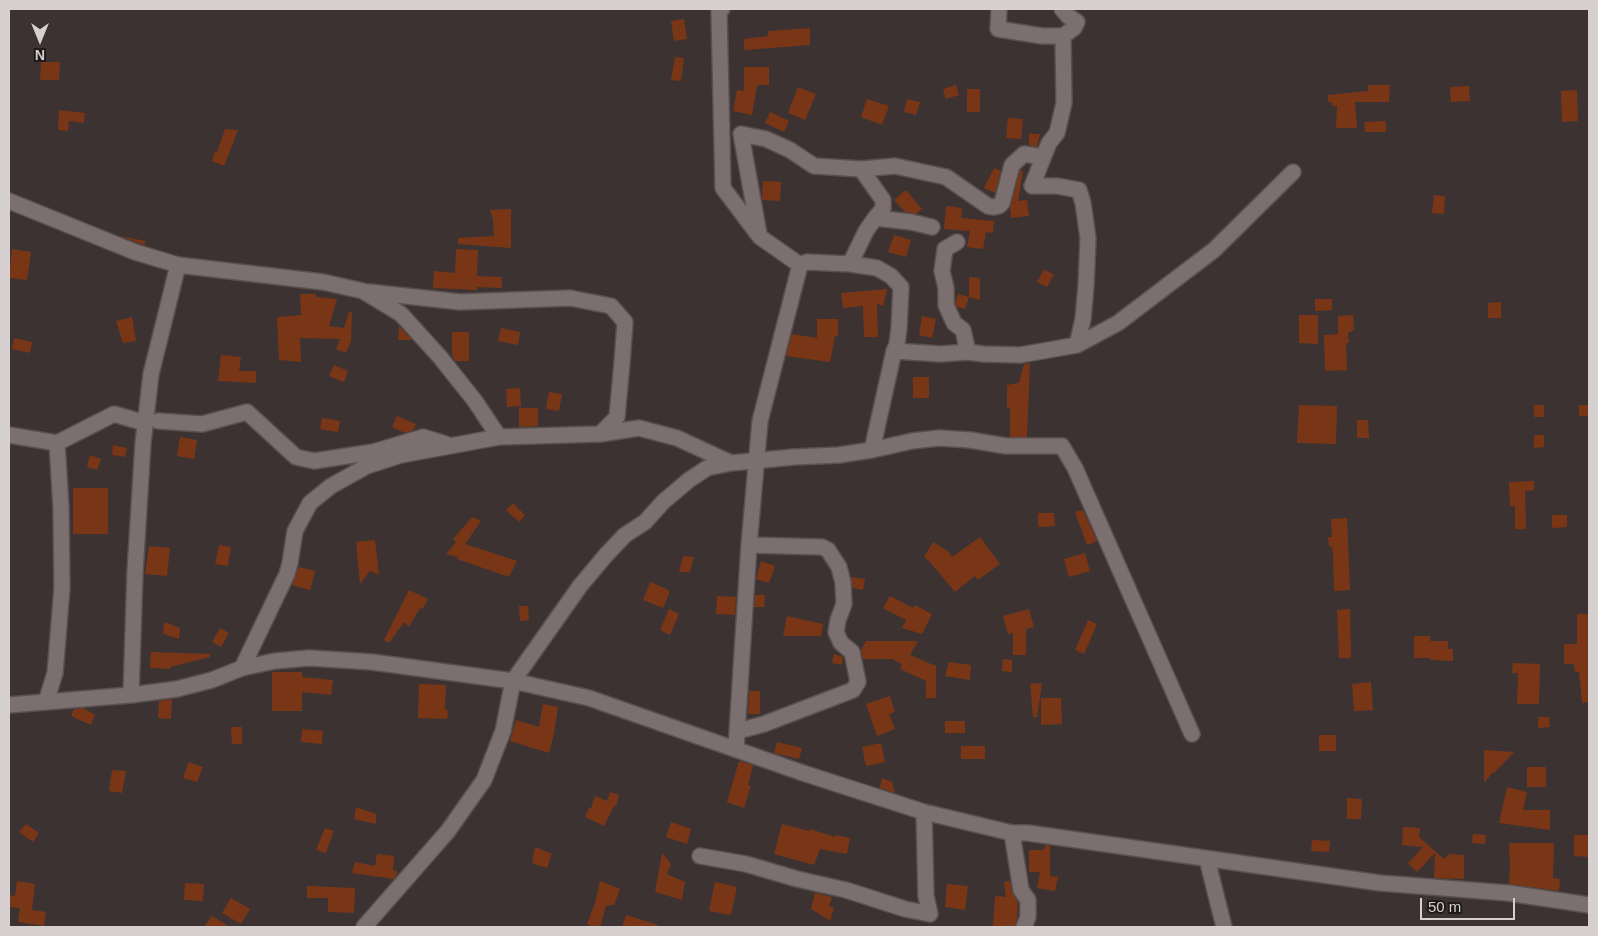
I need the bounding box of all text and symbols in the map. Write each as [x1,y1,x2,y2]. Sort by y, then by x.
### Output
north arrow [15,15,65,65]
text: N [35,47,45,63]
scale bar [1423,888,1518,920]
text: 50 m [1428,898,1461,915]

